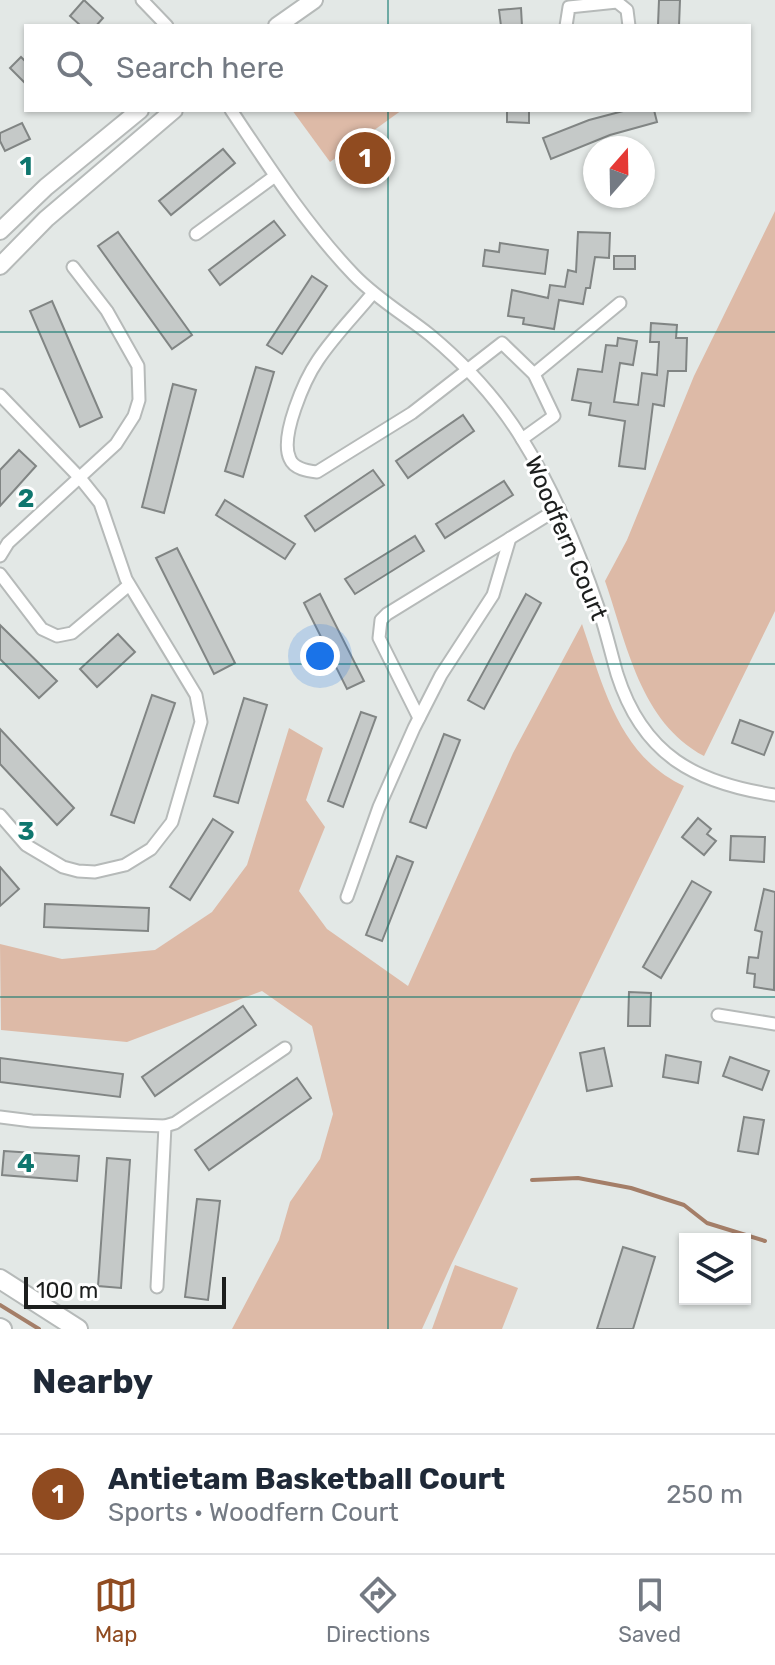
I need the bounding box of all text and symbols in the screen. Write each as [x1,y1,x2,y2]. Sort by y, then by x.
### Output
search box [24,24,751,112]
icon: search [52,46,96,90]
text: Search here [116,50,284,86]
pin: 1 [339,128,391,188]
north arrow [583,136,655,208]
text: 1 [20,151,32,182]
street label: Woodfern Court [519,452,613,624]
text: 2 [18,483,34,514]
your location [300,636,340,676]
text: 3 [17,816,35,847]
text: 4 [17,1148,35,1179]
map controls [679,1233,751,1305]
button: layers [679,1233,751,1305]
scale bar [24,1273,226,1309]
text: 100 m [36,1277,98,1304]
text: Nearby [32,1361,153,1402]
text: Antietam Basketball Court [108,1461,505,1497]
text: 1 [52,1479,64,1510]
text: 250 m [666,1479,743,1510]
text: Sports · Woodfern Court [108,1497,399,1528]
tab: Map [94,1573,138,1648]
tab: Directions [326,1573,430,1648]
tab: Saved [618,1573,681,1648]

